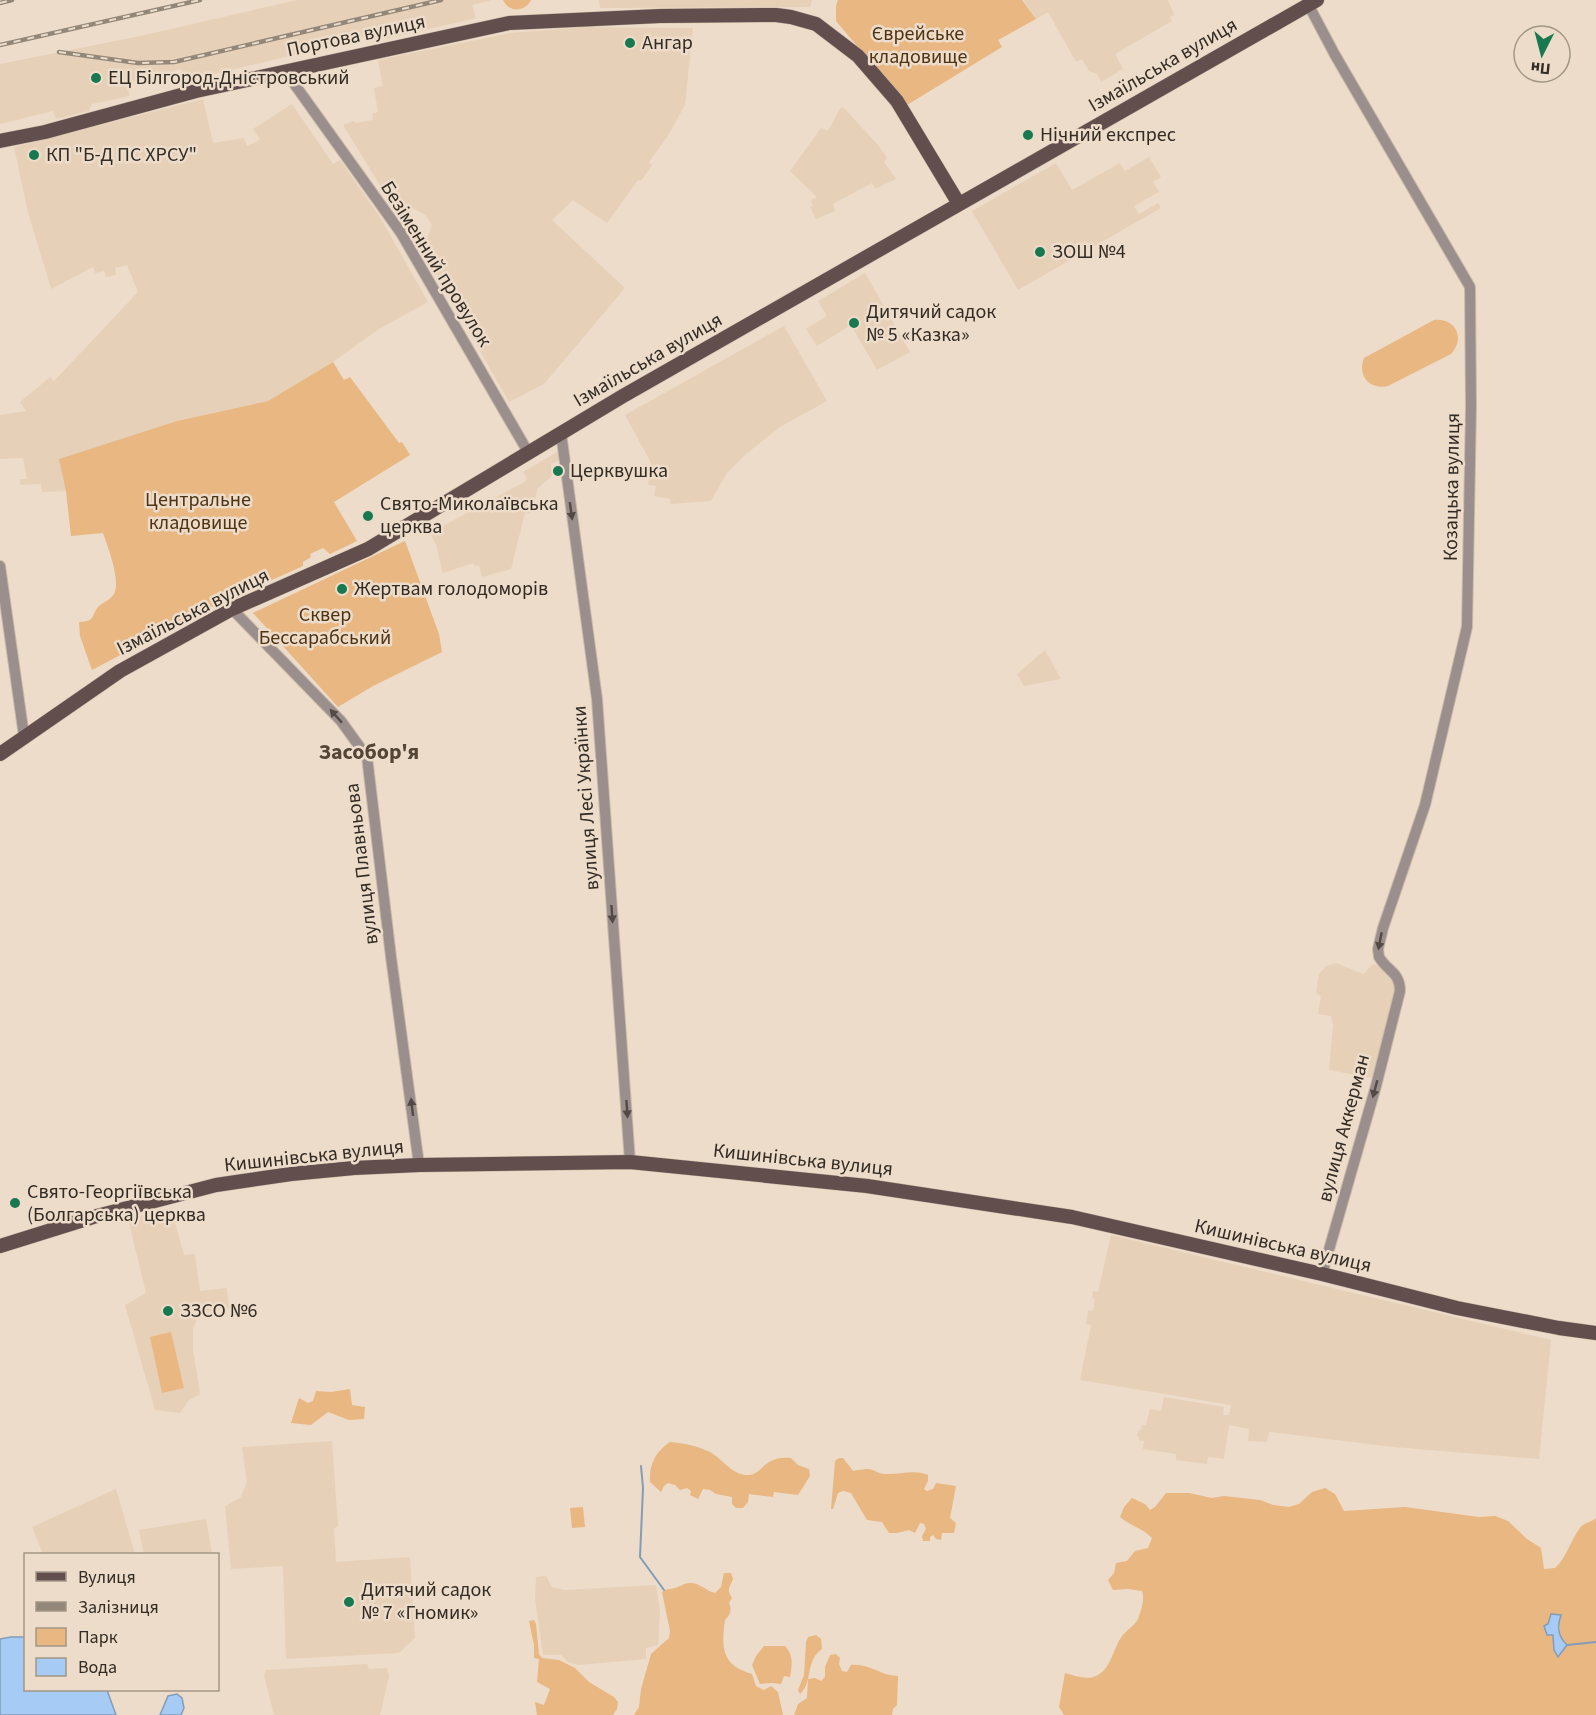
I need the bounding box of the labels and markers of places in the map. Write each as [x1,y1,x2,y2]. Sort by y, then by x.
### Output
place label: Ангар [642,29,693,57]
marker: Ангар [623,36,637,50]
place label: ЕЦ Білгород-Дністровський [108,64,350,92]
marker: ЕЦ Білгород-Дністровський [89,71,103,85]
place label: Нічний експрес [1040,121,1176,149]
marker: Нічний експрес [1021,128,1035,142]
place label: КП "Б-Д ПС ХРСУ" [46,141,197,169]
marker: КП "Б-Д ПС ХРСУ" [27,148,41,162]
place label: ЗОШ №4 [1052,238,1126,266]
marker: ЗОШ №4 [1033,245,1047,259]
place label: Дитячий садок № 5 «Казка» [866,298,996,349]
marker: Дитячий садок № 5 «Казка» [847,316,861,330]
place label: Церквушка [570,457,668,485]
marker: Церквушка [551,464,565,478]
place label: Свято-Миколаївська церква [380,490,559,541]
marker: Свято-Миколаївська церква [361,509,375,523]
place label: Жертвам голодоморів [354,575,548,603]
marker: Жертвам голодоморів [335,582,349,596]
place label: Свято-Георгіївська (Болгарська) церква [27,1178,206,1229]
marker: Свято-Георгіївська (Болгарська) церква [8,1196,22,1210]
place label: ЗЗСО №6 [180,1297,258,1325]
marker: ЗЗСО №6 [161,1304,175,1318]
place label: Дитячий садок № 7 «Гномик» [361,1576,491,1627]
marker: Дитячий садок № 7 «Гномик» [342,1595,356,1609]

